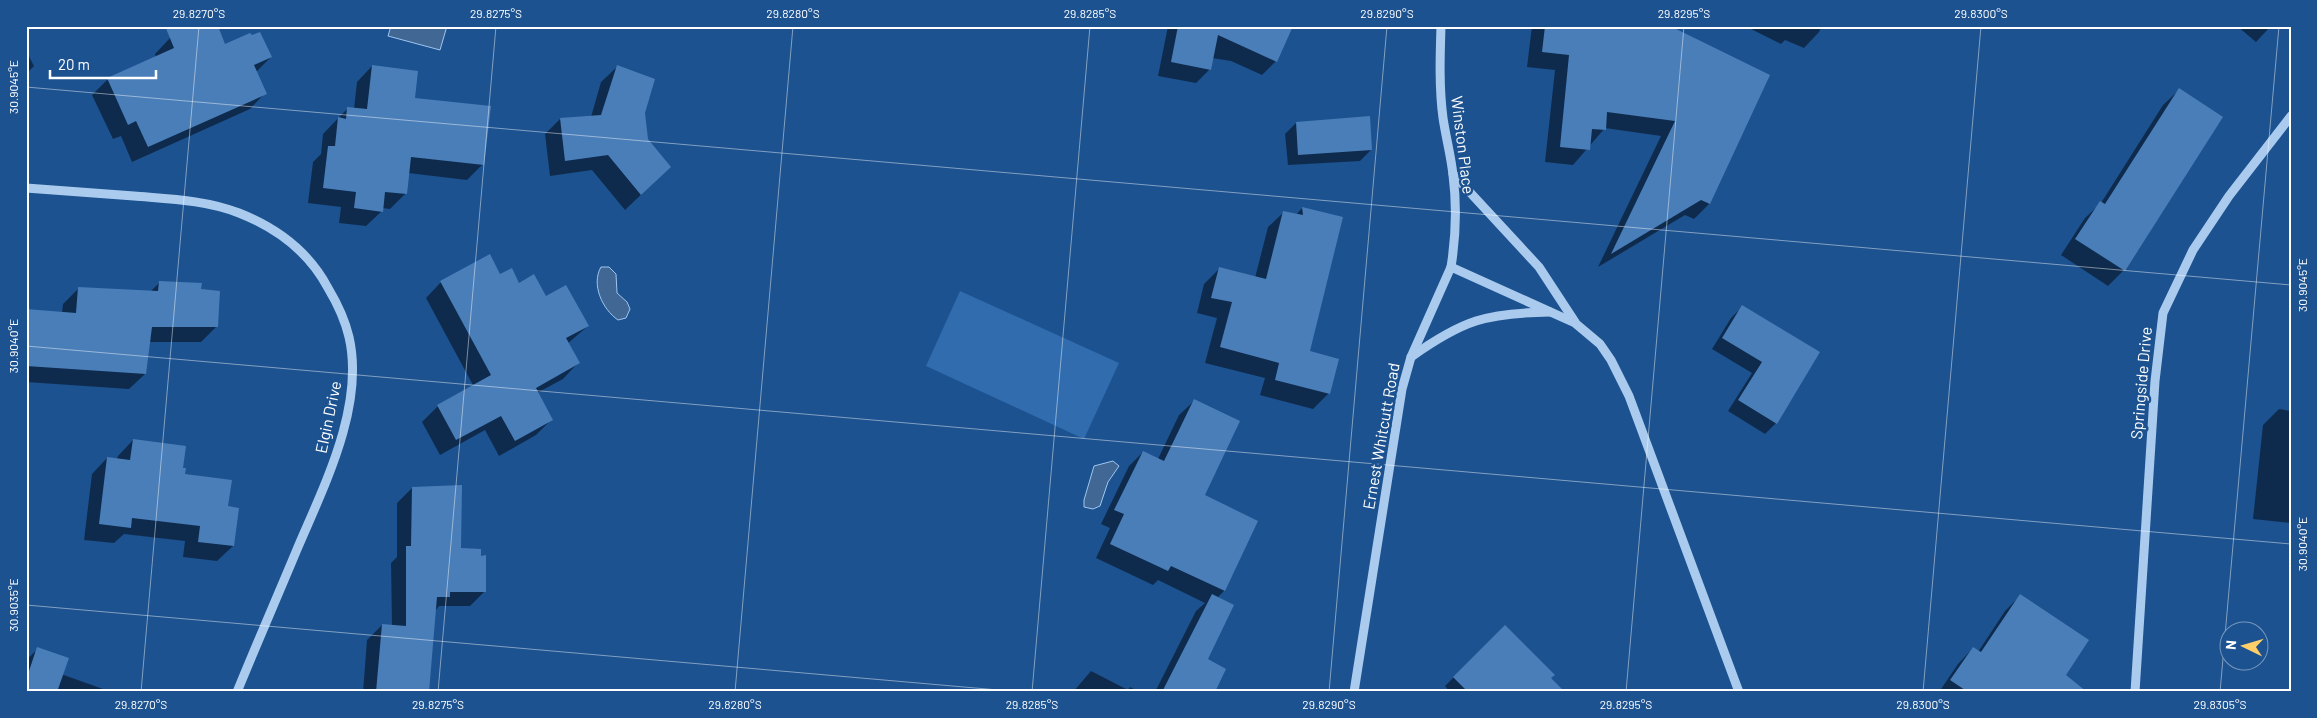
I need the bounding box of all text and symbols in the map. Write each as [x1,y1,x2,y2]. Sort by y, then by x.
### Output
text: 29.8270°S [173,6,225,20]
text: 29.8275°S [470,6,522,20]
text: 29.8280°S [766,6,820,20]
text: 29.8285°S [1064,6,1116,20]
text: 29.8290°S [1360,6,1414,20]
text: 29.8295°S [1658,6,1710,20]
text: 29.8300°S [1954,6,2008,20]
scale bar [50,48,156,80]
text: 20 m [58,55,90,73]
text: 30.9045°E [6,60,20,114]
street label: Winston Place [1448,95,1479,195]
text: 30.9045°E [2295,258,2309,312]
text: 30.9040°E [6,319,20,373]
street label: Springside Drive [2126,326,2155,440]
street label: Ernest Whitcutt Road [1358,361,1403,511]
street label: Elgin Drive [311,379,344,455]
text: 30.9040°E [2295,517,2309,571]
text: 30.9035°E [6,578,20,632]
north arrow [2220,620,2270,670]
text: N [2222,639,2239,650]
text: 29.8270°S [115,697,167,711]
text: 29.8275°S [412,697,464,711]
text: 29.8280°S [708,697,762,711]
text: 29.8285°S [1006,697,1058,711]
text: 29.8290°S [1302,697,1356,711]
text: 29.8295°S [1600,697,1652,711]
text: 29.8300°S [1896,697,1950,711]
text: 29.8305°S [2194,697,2246,711]

